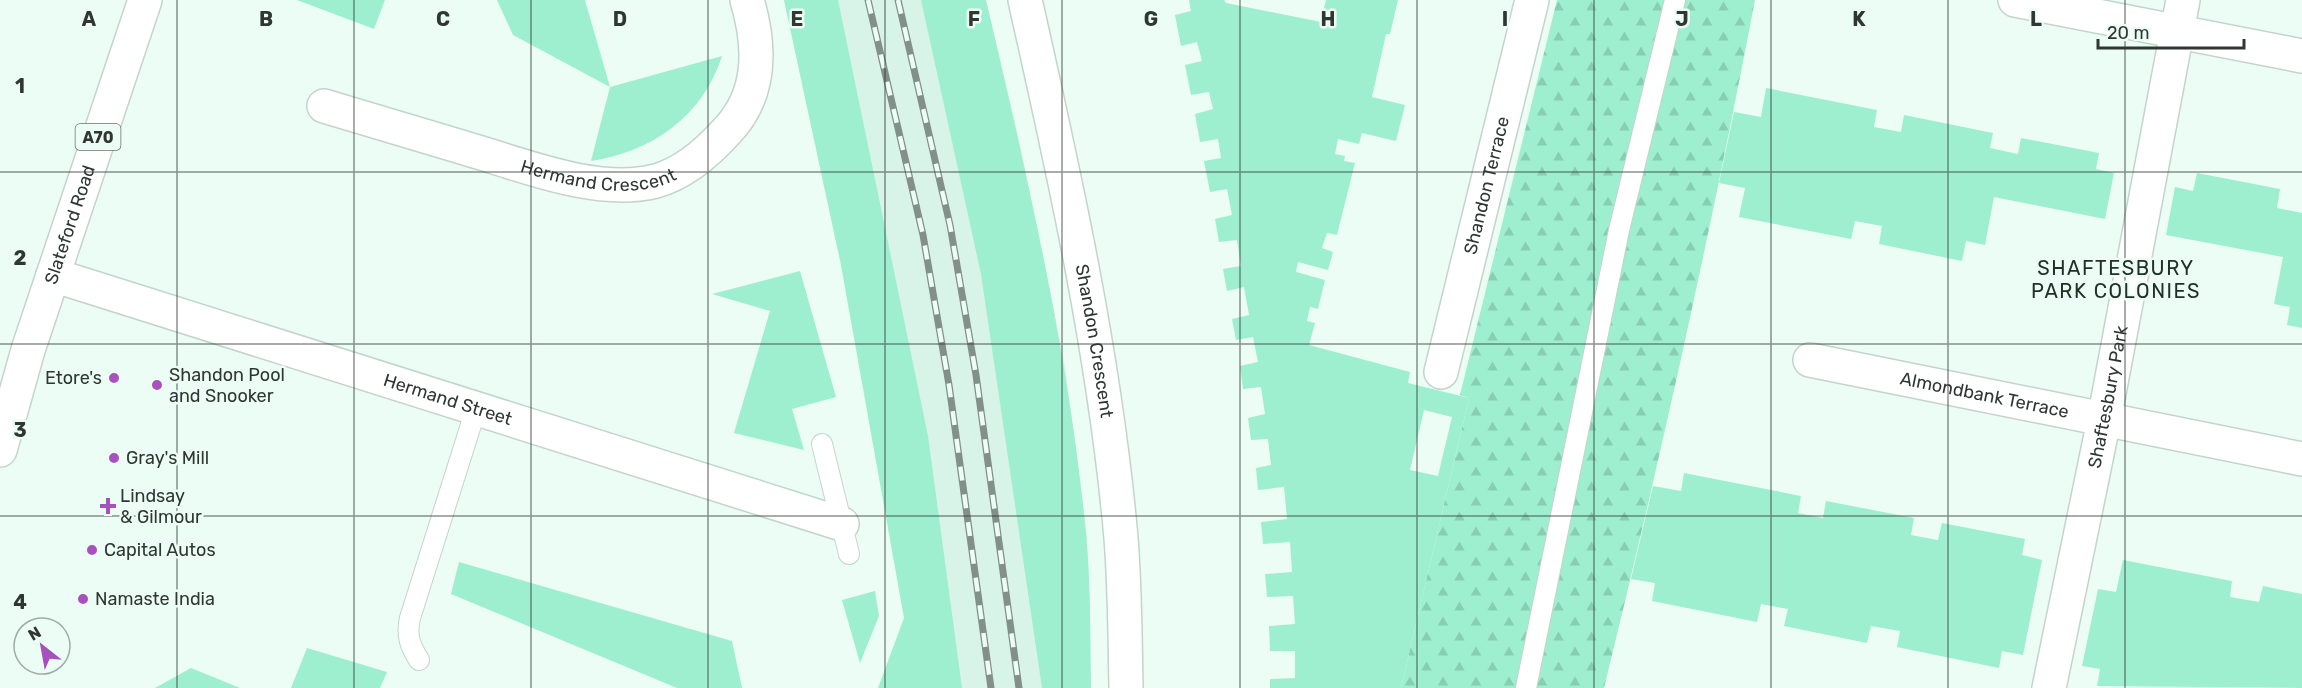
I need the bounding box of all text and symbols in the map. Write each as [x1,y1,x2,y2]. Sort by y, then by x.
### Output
text: A [82,7,97,31]
text: B [259,7,273,31]
text: C [436,7,450,31]
text: D [613,7,627,31]
text: E [791,7,803,31]
text: F [968,7,980,31]
text: G [1144,7,1158,31]
text: H [1321,7,1335,31]
text: I [1502,7,1508,31]
text: J [1675,7,1689,31]
text: K [1852,7,1866,31]
text: L [2030,7,2042,31]
scale bar [2098,12,2244,50]
text: 20 m [2107,22,2149,44]
text: 1 [15,74,25,98]
street label: Shandon Terrace [1459,114,1514,257]
road number: A70 [76,124,120,150]
street label: Hermand Crescent [518,155,680,196]
street label: Slateford Road [40,162,100,287]
text: 2 [14,246,27,270]
district label: SHAFTESBURY PARK COLONIES [2031,256,2201,303]
street label: Shandon Crescent [1071,262,1118,419]
street label: Shaftesbury Park [2083,323,2133,470]
place label: Shandon Pool and Snooker [169,364,285,407]
place label: Etore's [45,367,102,389]
street label: Almondbank Terrace [1898,367,2071,423]
street label: Hermand Street [381,369,515,430]
marker: Etore's [107,371,121,385]
marker: Shandon Pool and Snooker [150,378,164,392]
text: 3 [13,418,27,442]
place label: Gray's Mill [126,447,209,469]
marker: Gray's Mill [107,451,121,465]
place label: Lindsay & Gilmour [120,485,202,528]
marker: Lindsay & Gilmour [101,499,115,513]
place label: Capital Autos [104,539,216,561]
marker: Capital Autos [85,543,99,557]
place label: Namaste India [95,588,215,610]
text: 4 [13,590,27,614]
marker: Namaste India [76,592,90,606]
north arrow [12,616,72,676]
text: N [25,622,44,645]

